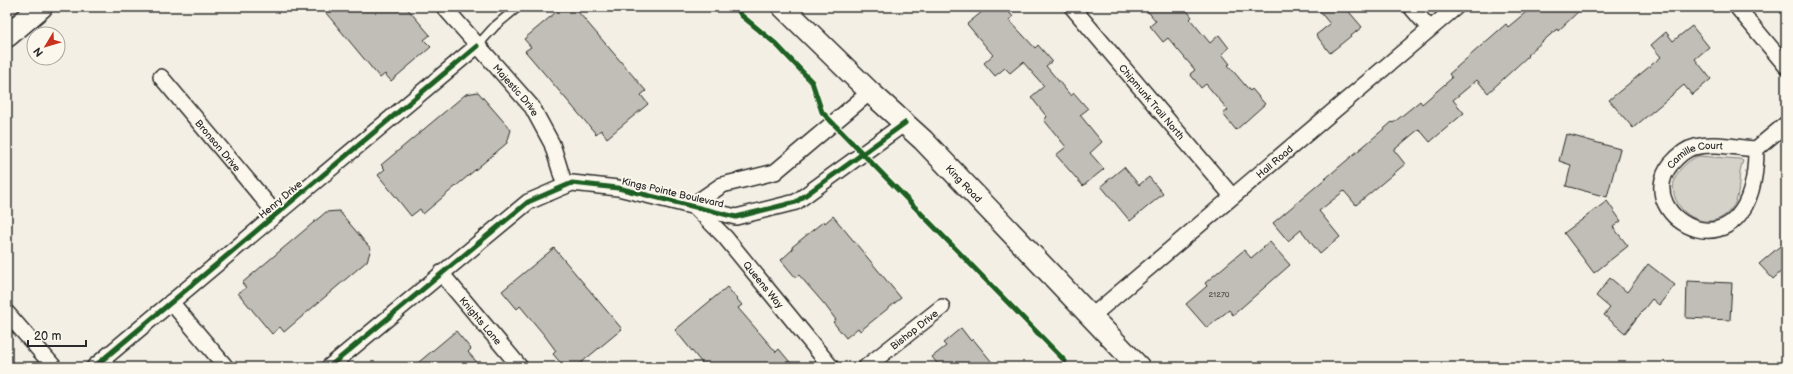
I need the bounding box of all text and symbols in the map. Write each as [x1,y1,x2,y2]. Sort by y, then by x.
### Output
north arrow [26,26,66,66]
text: N [31,45,46,59]
street label: Majestic Drive [490,62,541,118]
street label: Chipmunk Trail North [1116,62,1187,143]
street label: Bronson Drive [192,117,243,174]
street label: Camille Court [1665,140,1723,171]
street label: Hall Road [1254,143,1296,181]
street label: King Road [943,163,984,205]
street label: Kings Pointe Boulevard [621,175,725,211]
street label: Henry Drive [256,178,305,221]
street label: Queens Way [740,259,786,311]
house number: 21270 [1208,290,1230,299]
street label: Knights Lane [457,295,504,348]
street label: Bishop Drive [888,307,941,352]
scale bar [28,322,86,348]
text: 20 m [34,329,61,344]

